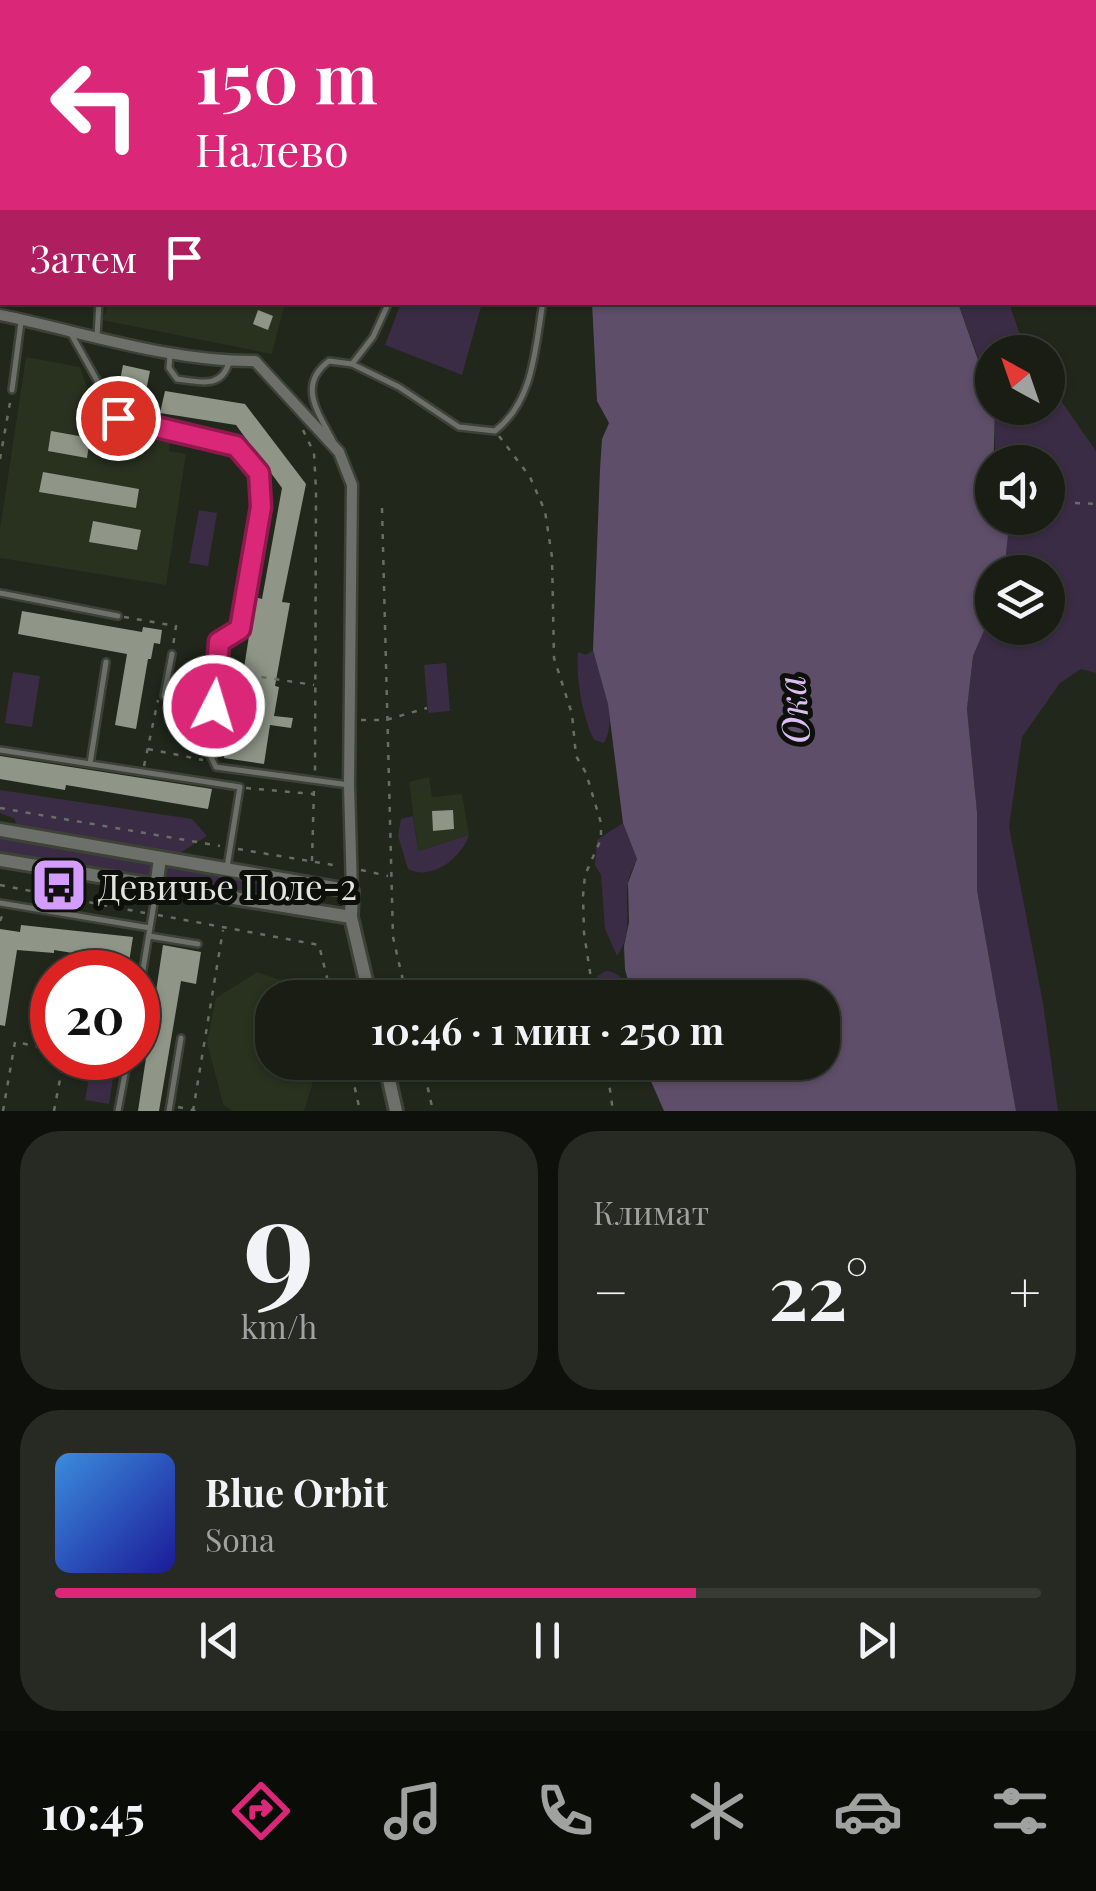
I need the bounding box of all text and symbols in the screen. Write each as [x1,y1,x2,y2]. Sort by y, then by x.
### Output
text: 150 m [195,28,378,122]
icon: left [30,40,160,170]
text: Налево [195,118,349,178]
icon: arrive [157,230,212,285]
text: Затем [30,232,137,283]
north arrow [975,335,1065,425]
map controls [975,335,1065,645]
pin [76,376,161,461]
icon: arrive [91,391,146,446]
button: sound [975,445,1065,535]
button: layers [975,555,1065,645]
position arrow [162,654,266,758]
water label: Ока [764,673,820,747]
bus stop icon: Девичье Поле-2 [29,855,89,915]
place label: Девичье Поле-2 [98,862,357,909]
speed limit sign: 20 [30,950,160,1080]
text: 10:46 · 1 мин · 250 m [371,1004,724,1055]
text: 9 [243,1152,315,1326]
text: Климат [593,1190,709,1233]
text: 22° [769,1239,869,1339]
text: − [593,1253,629,1327]
text: + [1009,1253,1041,1327]
text: km/h [241,1304,317,1347]
text: Blue Orbit [205,1466,388,1517]
text: Sona [205,1517,275,1560]
icon: previous [192,1613,247,1668]
icon: pause [520,1613,575,1668]
icon: next [849,1613,904,1668]
icon: directions [226,1776,296,1846]
icon: music [378,1776,448,1846]
icon: phone [530,1776,600,1846]
icon: climate [682,1776,752,1846]
icon: car [833,1776,903,1846]
icon: filters [985,1776,1055,1846]
text: 10:45 [41,1781,145,1841]

